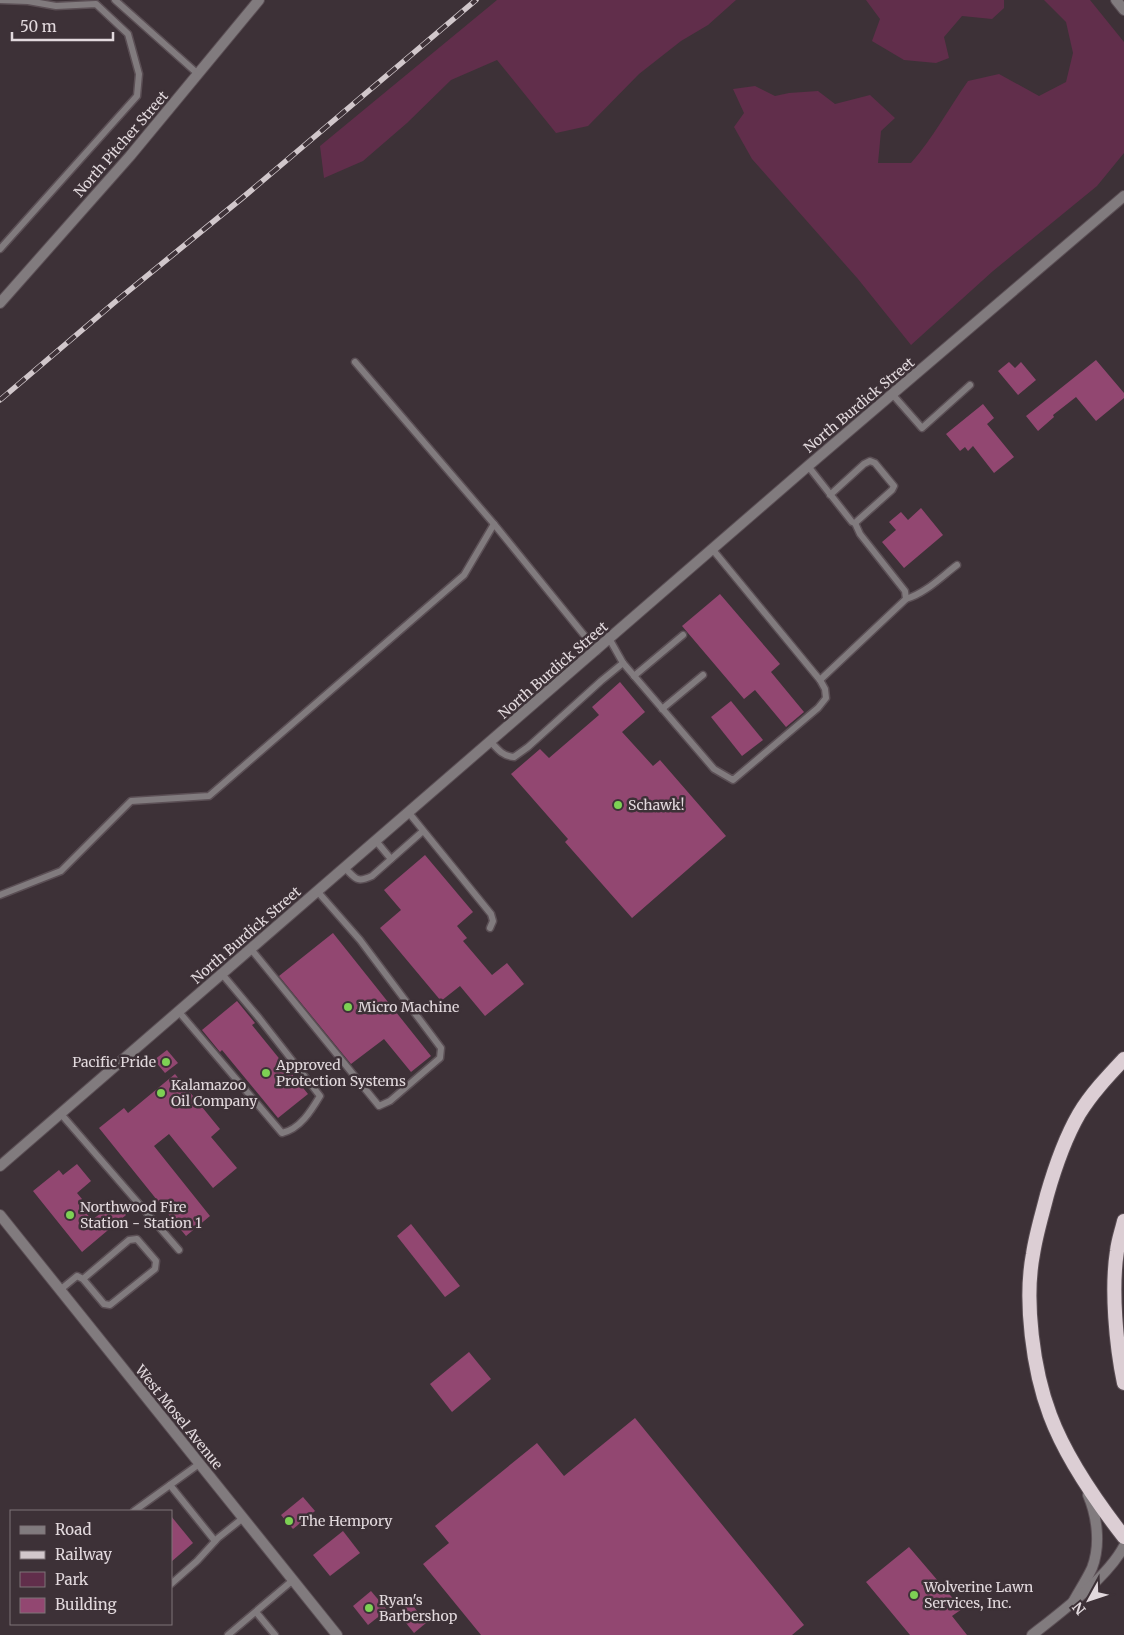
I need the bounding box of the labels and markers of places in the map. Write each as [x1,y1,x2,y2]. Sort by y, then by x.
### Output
place label: Schawk! [628,796,685,814]
marker: Schawk! [612,799,624,811]
place label: Micro Machine [358,998,459,1016]
marker: Micro Machine [342,1001,354,1013]
place label: Pacific Pride [72,1053,156,1071]
marker: Pacific Pride [160,1056,172,1068]
place label: Approved Protection Systems [275,1056,406,1090]
marker: Approved Protection Systems [260,1067,272,1079]
place label: Kalamazoo Oil Company [171,1076,258,1110]
marker: Kalamazoo Oil Company [155,1087,167,1099]
place label: Northwood Fire Station - Station 1 [80,1198,202,1232]
marker: Northwood Fire Station - Station 1 [64,1209,76,1221]
place label: The Hempory [299,1512,393,1530]
marker: The Hempory [283,1515,295,1527]
place label: Wolverine Lawn Services, Inc. [923,1578,1033,1612]
marker: Wolverine Lawn Services, Inc. [908,1589,920,1601]
place label: Ryan's Barbershop [379,1591,458,1625]
marker: Ryan's Barbershop [363,1602,375,1614]

